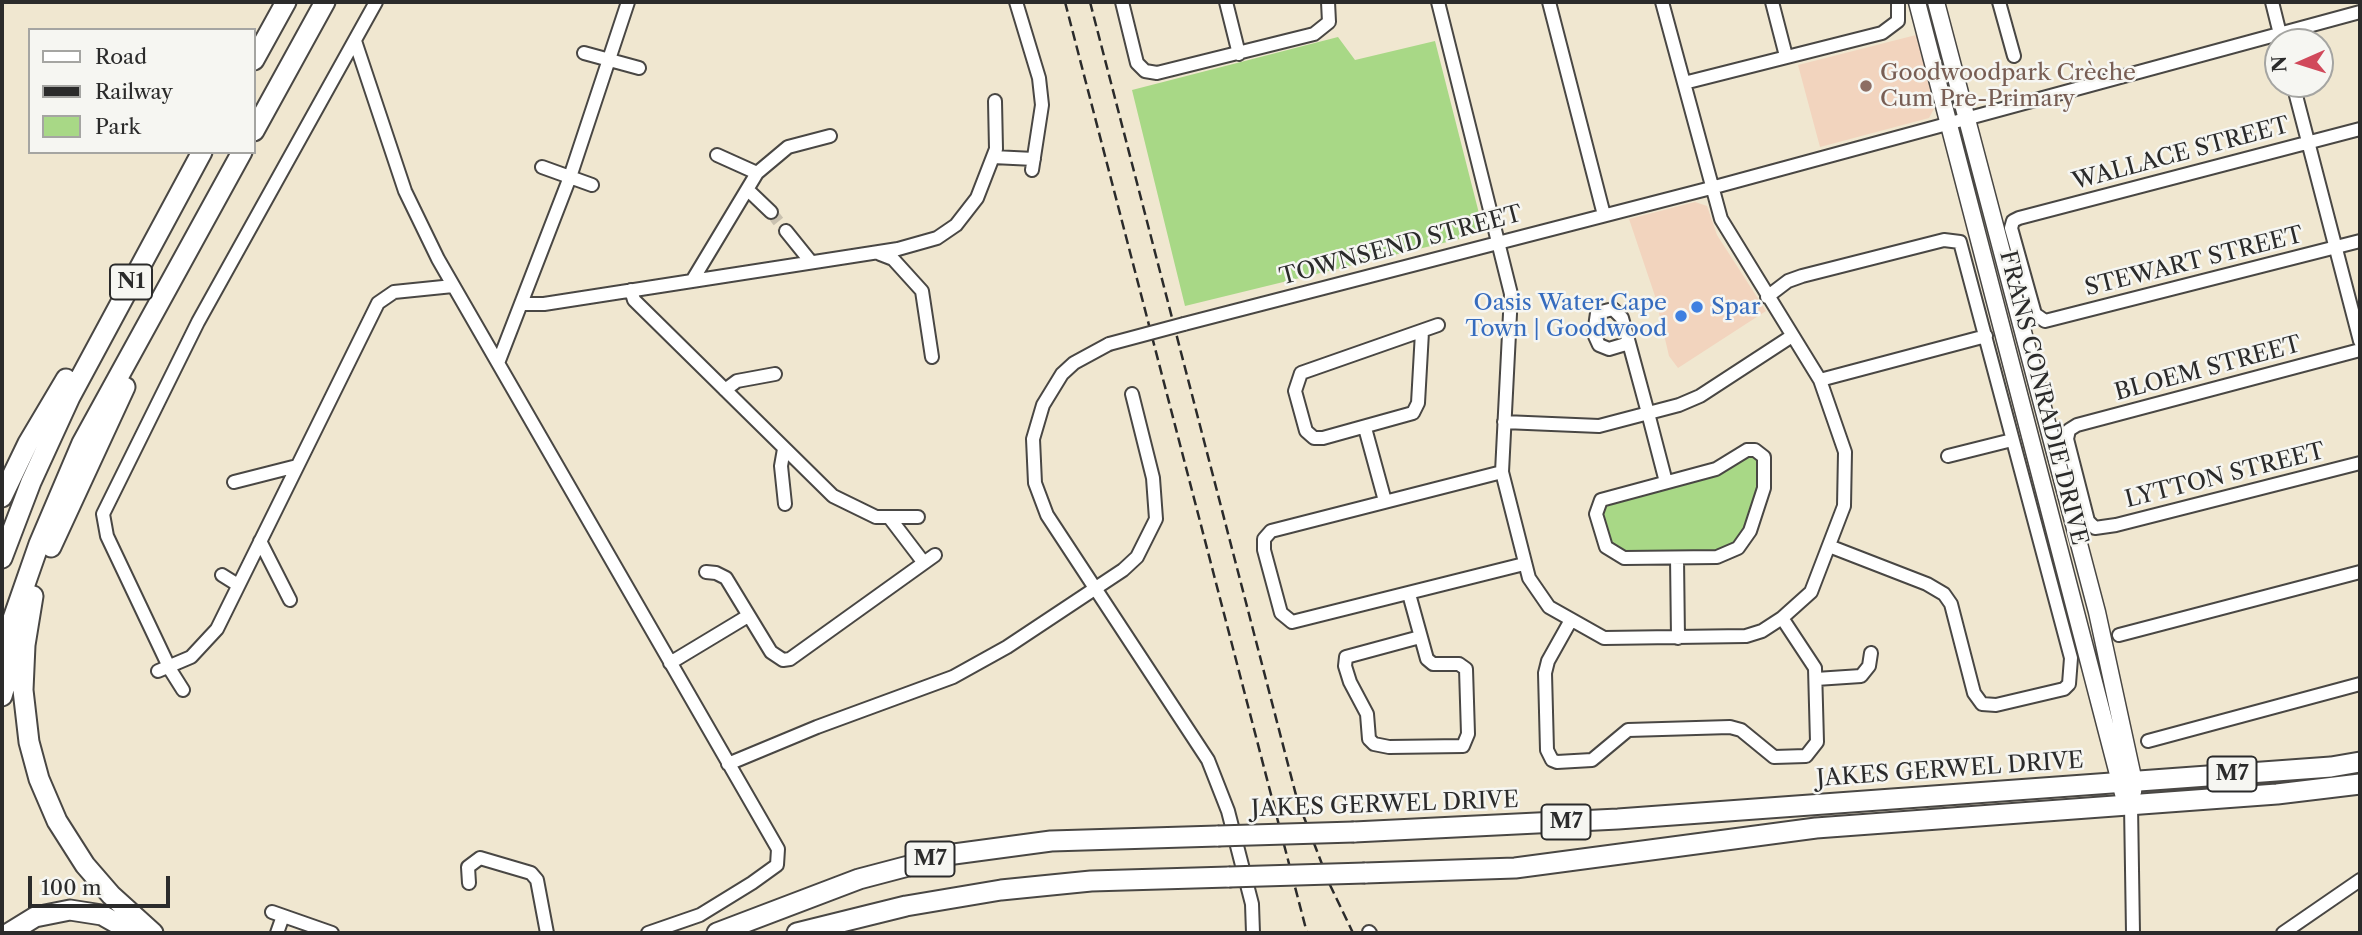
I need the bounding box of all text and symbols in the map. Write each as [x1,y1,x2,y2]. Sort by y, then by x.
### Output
legend [28,28,256,154]
north arrow [2264,28,2334,98]
text: Road [95,44,147,69]
text: N [2268,55,2291,73]
place label: Goodwoodpark Crèche Cum Pre-Primary [1880,59,2136,113]
marker: Goodwoodpark Crèche Cum Pre-Primary [1858,78,1874,94]
text: Railway [95,79,173,104]
street label: WALLACE STREET [2070,112,2292,196]
text: Park [95,114,141,139]
street label: TOWNSEND STREET [1277,200,1525,292]
street label: STEWART STREET [2082,222,2306,302]
street label: FRANS CONRADIE DRIVE [1993,248,2093,548]
road number: N1 [110,264,152,300]
place label: Oasis Water Cape Town | Goodwood [1465,289,1667,343]
place label: Spar [1711,293,1761,321]
marker: Spar [1689,299,1705,315]
marker: Oasis Water Cape Town | Goodwood [1673,308,1689,324]
street label: BLOEM STREET [2112,331,2304,407]
street label: LYTTON STREET [2122,438,2328,514]
street label: JAKES GERWEL DRIVE [1815,747,2085,793]
road number: M7 [2208,756,2256,792]
street label: JAKES GERWEL DRIVE [1251,787,1519,823]
road number: M7 [1542,804,1590,840]
road number: M7 [906,842,954,876]
scale bar [32,862,173,906]
text: 100 m [41,875,102,900]

